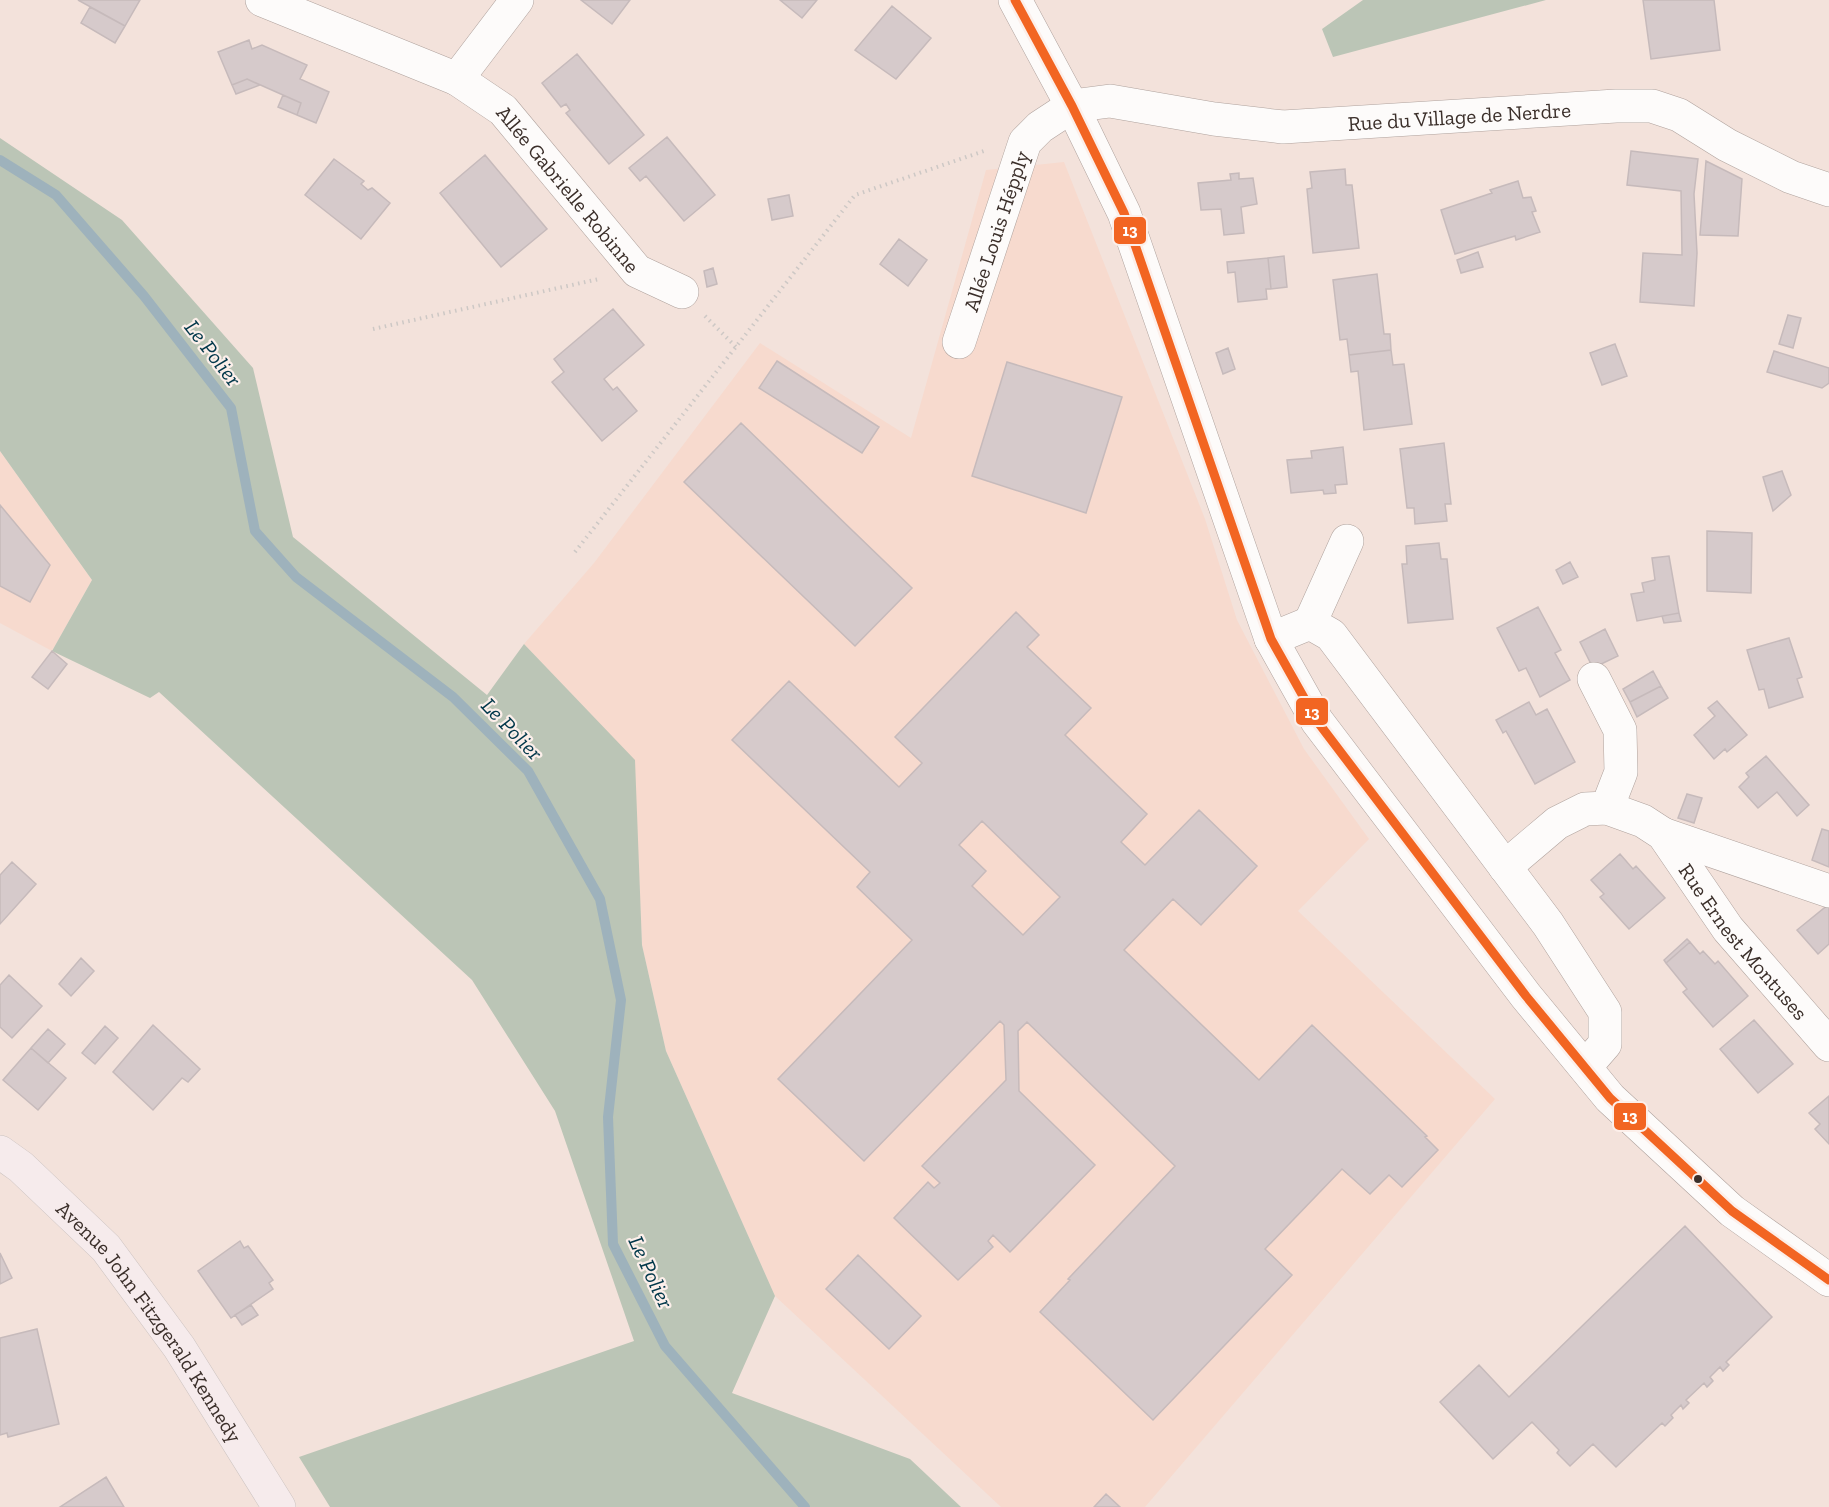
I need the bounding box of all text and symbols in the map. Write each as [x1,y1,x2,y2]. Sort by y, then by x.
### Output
street label: Rue du Village de Nerdre [1347,96,1572,135]
street label: Allée Gabrielle Robinne [492,100,646,278]
street label: Allée Louis Hépply [958,147,1034,314]
line badge: 13 [1113,216,1147,245]
text: 13 [1123,221,1138,240]
water label: Le Polier [179,314,248,392]
water label: Le Polier [476,692,549,766]
line badge: 13 [1295,697,1329,726]
text: 13 [1305,703,1320,722]
street label: Rue Ernest Montuses [1674,858,1813,1025]
line badge: 13 [1613,1102,1647,1131]
text: 13 [1623,1107,1638,1126]
unlabelled marker [1692,1173,1704,1185]
street label: Avenue John Fitzgerald Kennedy [52,1195,248,1447]
water label: Le Polier [623,1232,680,1313]

